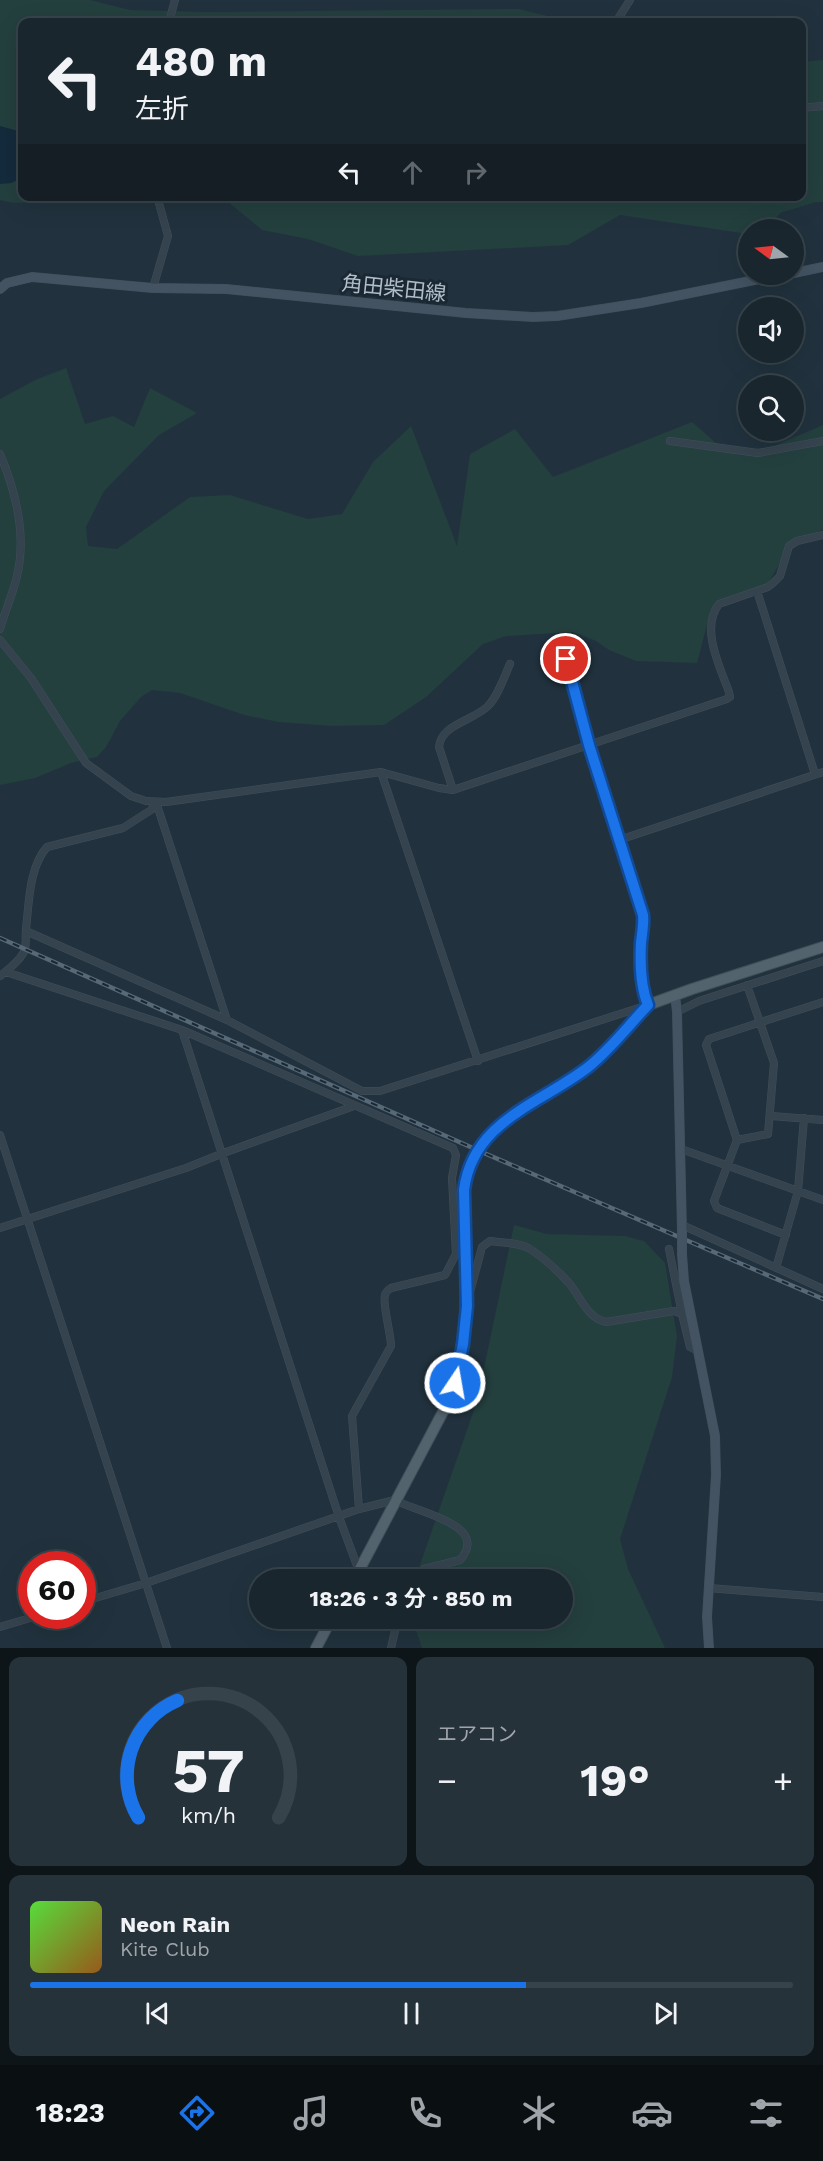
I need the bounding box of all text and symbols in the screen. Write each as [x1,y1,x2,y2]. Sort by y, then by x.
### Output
text: 480 m [135,37,267,86]
icon: left [36,42,114,120]
text: 左折 [135,93,189,125]
icon: left [333,156,366,189]
icon: ahead [396,156,429,189]
icon: right [459,156,492,189]
north arrow [738,219,804,285]
map controls [738,219,804,441]
street label: 角田柴田線 [340,270,448,306]
button: sound [738,297,804,363]
button: search [738,375,804,441]
pin [540,633,591,684]
icon: arrive [549,642,582,675]
position arrow [423,1351,487,1415]
speed limit sign: 60 [18,1551,96,1629]
text: 18:26 · 3 分 · 850 m [310,1586,512,1611]
text: エアコン [437,1722,517,1746]
text: 57 [172,1734,244,1807]
text: 19° [580,1754,650,1807]
text: − [437,1761,457,1800]
text: + [773,1761,793,1800]
text: km/h [180,1804,236,1829]
text: Neon Rain [120,1912,230,1937]
text: Kite Club [120,1937,210,1961]
icon: previous [141,1997,174,2030]
icon: pause [395,1997,428,2030]
icon: next [649,1997,682,2030]
icon: directions [176,2092,218,2134]
icon: music [290,2092,332,2134]
icon: phone [404,2092,446,2134]
icon: climate [518,2092,560,2134]
icon: car [631,2092,673,2134]
icon: filters [745,2092,787,2134]
text: 18:23 [36,2097,105,2129]

